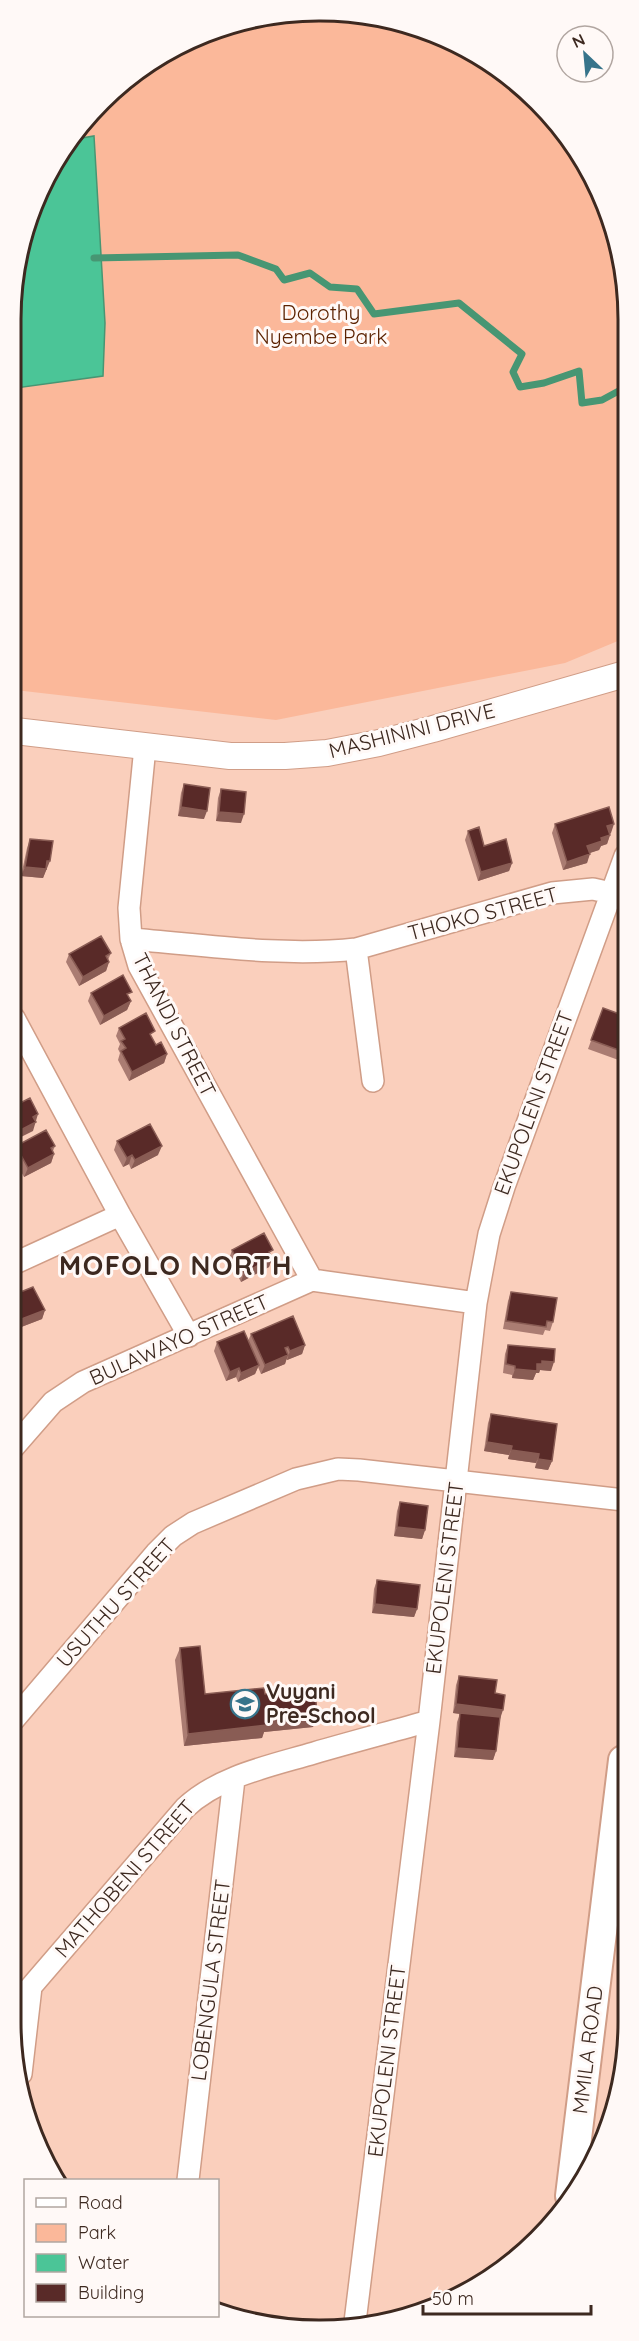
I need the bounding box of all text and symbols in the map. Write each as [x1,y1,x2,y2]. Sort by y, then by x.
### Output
north arrow [555,24,615,84]
text: N [569,29,588,52]
park label: Dorothy Nyembe Park [255,299,387,349]
street label: MASHININI DRIVE [326,697,497,763]
street label: THOKO STREET [405,881,561,946]
street label: THANDI STREET [127,948,222,1101]
street label: EKUPOLENI STREET [488,1007,578,1198]
district label: MOFOLO NORTH [59,1248,293,1282]
street label: BULAWAYO STREET [85,1288,272,1390]
street label: EKUPOLENI STREET [419,1480,469,1676]
street label: USUTHU STREET [50,1532,180,1672]
place label: Vuyani Pre-School [266,1678,376,1728]
school or university icon: Vuyani Pre-School [229,1688,261,1720]
street label: MATHOBENI STREET [49,1794,200,1963]
street label: LOBENGULA STREET [185,1878,235,2082]
street label: EKUPOLENI STREET [361,1963,411,2159]
street label: MMILA ROAD [566,1984,608,2115]
legend [24,2179,219,2317]
text: Road [78,2191,123,2214]
text: Park [78,2221,116,2244]
text: Water [78,2251,129,2274]
scale bar [423,2278,591,2316]
text: Building [78,2281,144,2304]
text: 50 m [432,2287,474,2310]

